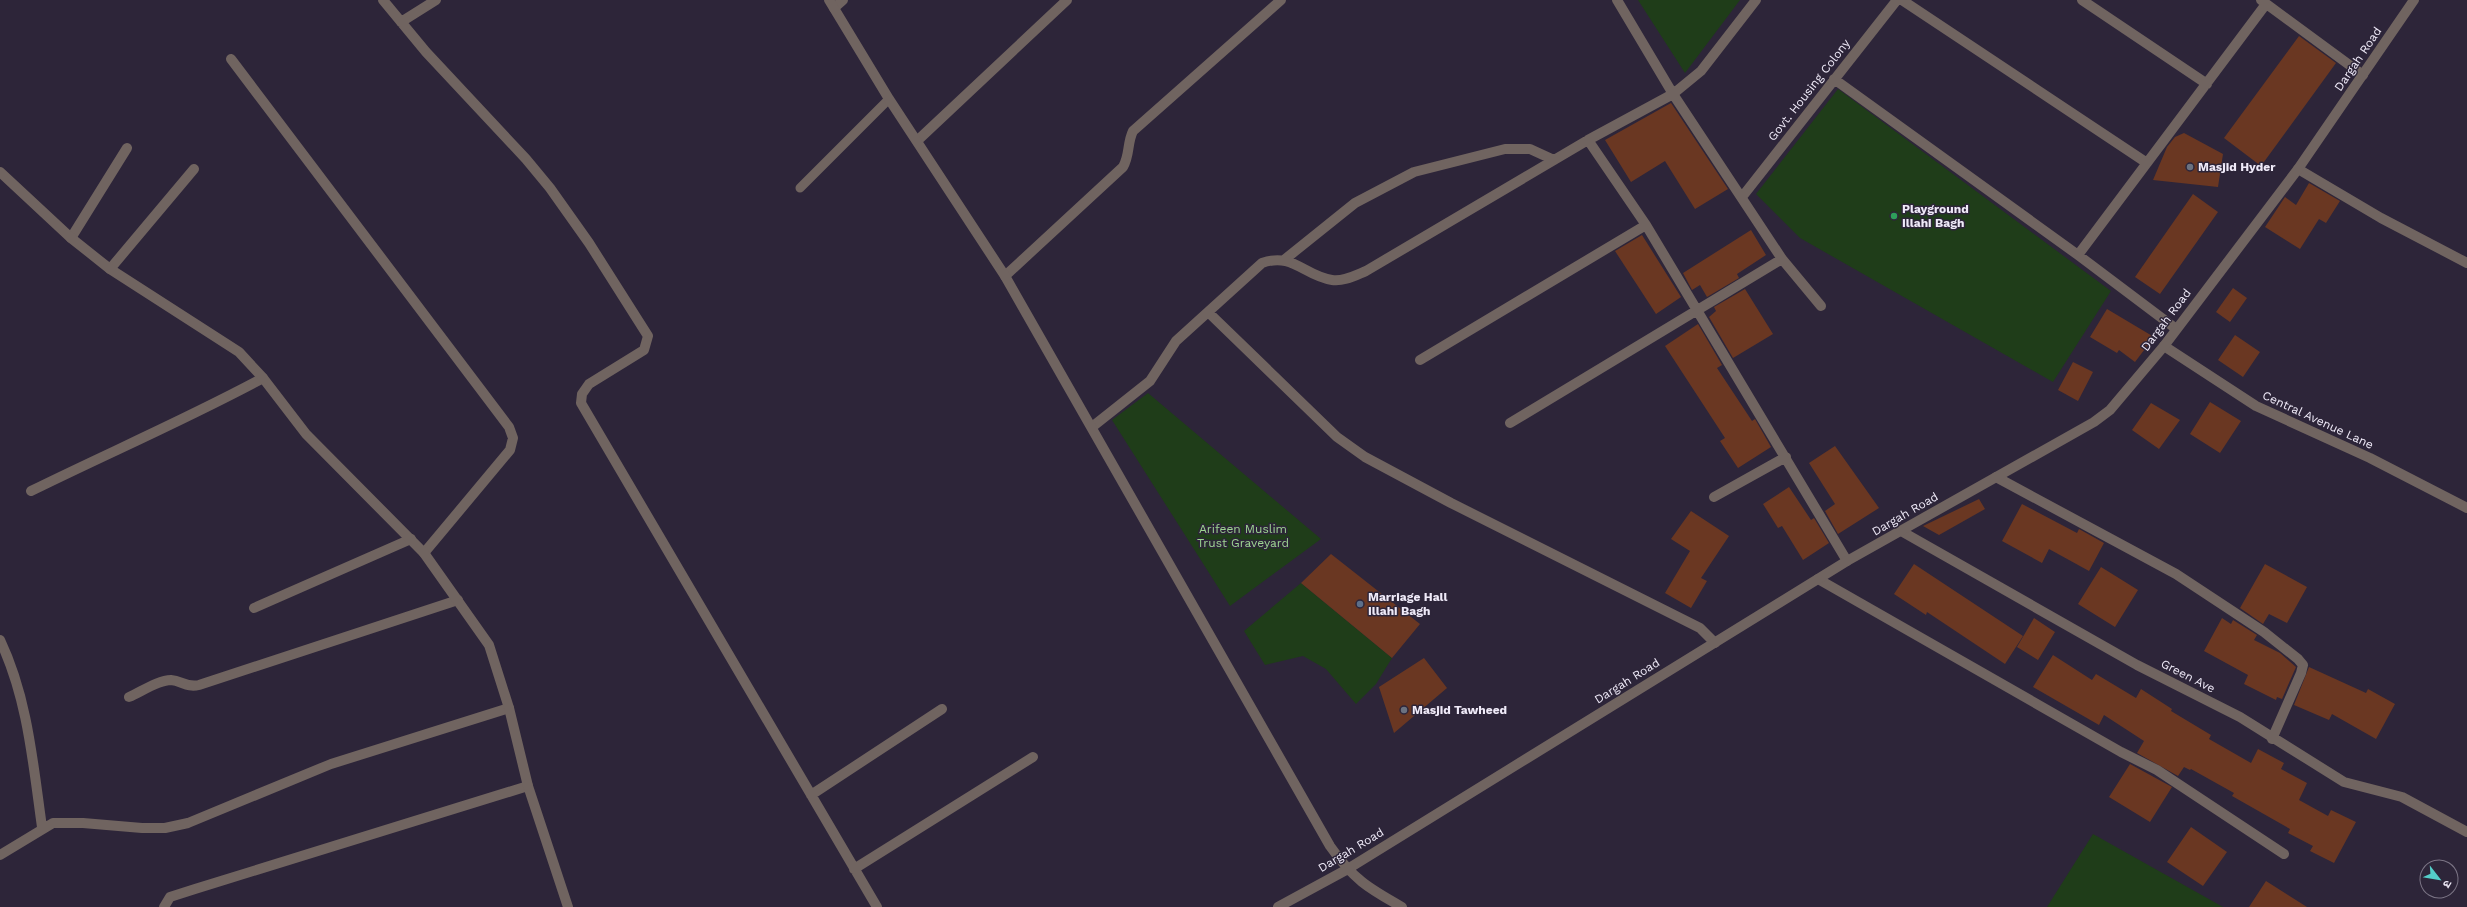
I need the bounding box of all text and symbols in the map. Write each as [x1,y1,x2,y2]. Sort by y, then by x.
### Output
street label: Dargah Road [2331,24,2385,94]
street label: Govt. Housing Colony [1765,36,1853,144]
place label: Masjid Hyder [2198,160,2276,174]
marker: Masjid Hyder [2185,162,2195,172]
place label: Playground Illahi Bagh [1902,202,1969,230]
marker: Playground Illahi Bagh [1889,211,1899,221]
street label: Dargah Road [2138,286,2194,354]
street label: Central Avenue Lane [2260,388,2376,452]
street label: Dargah Road [1869,489,1941,539]
park label: Arifeen Muslim Trust Graveyard [1197,522,1289,550]
place label: Marriage Hall Illahi Bagh [1368,590,1448,618]
marker: Marriage Hall Illahi Bagh [1355,599,1365,609]
street label: Dargah Road [1592,655,1662,707]
street label: Green Ave [2159,656,2218,696]
place label: Masjid Tawheed [1412,703,1507,717]
marker: Masjid Tawheed [1399,705,1409,715]
street label: Dargah Road [1316,825,1386,875]
north arrow [2419,859,2459,899]
text: उ [2440,878,2454,890]

